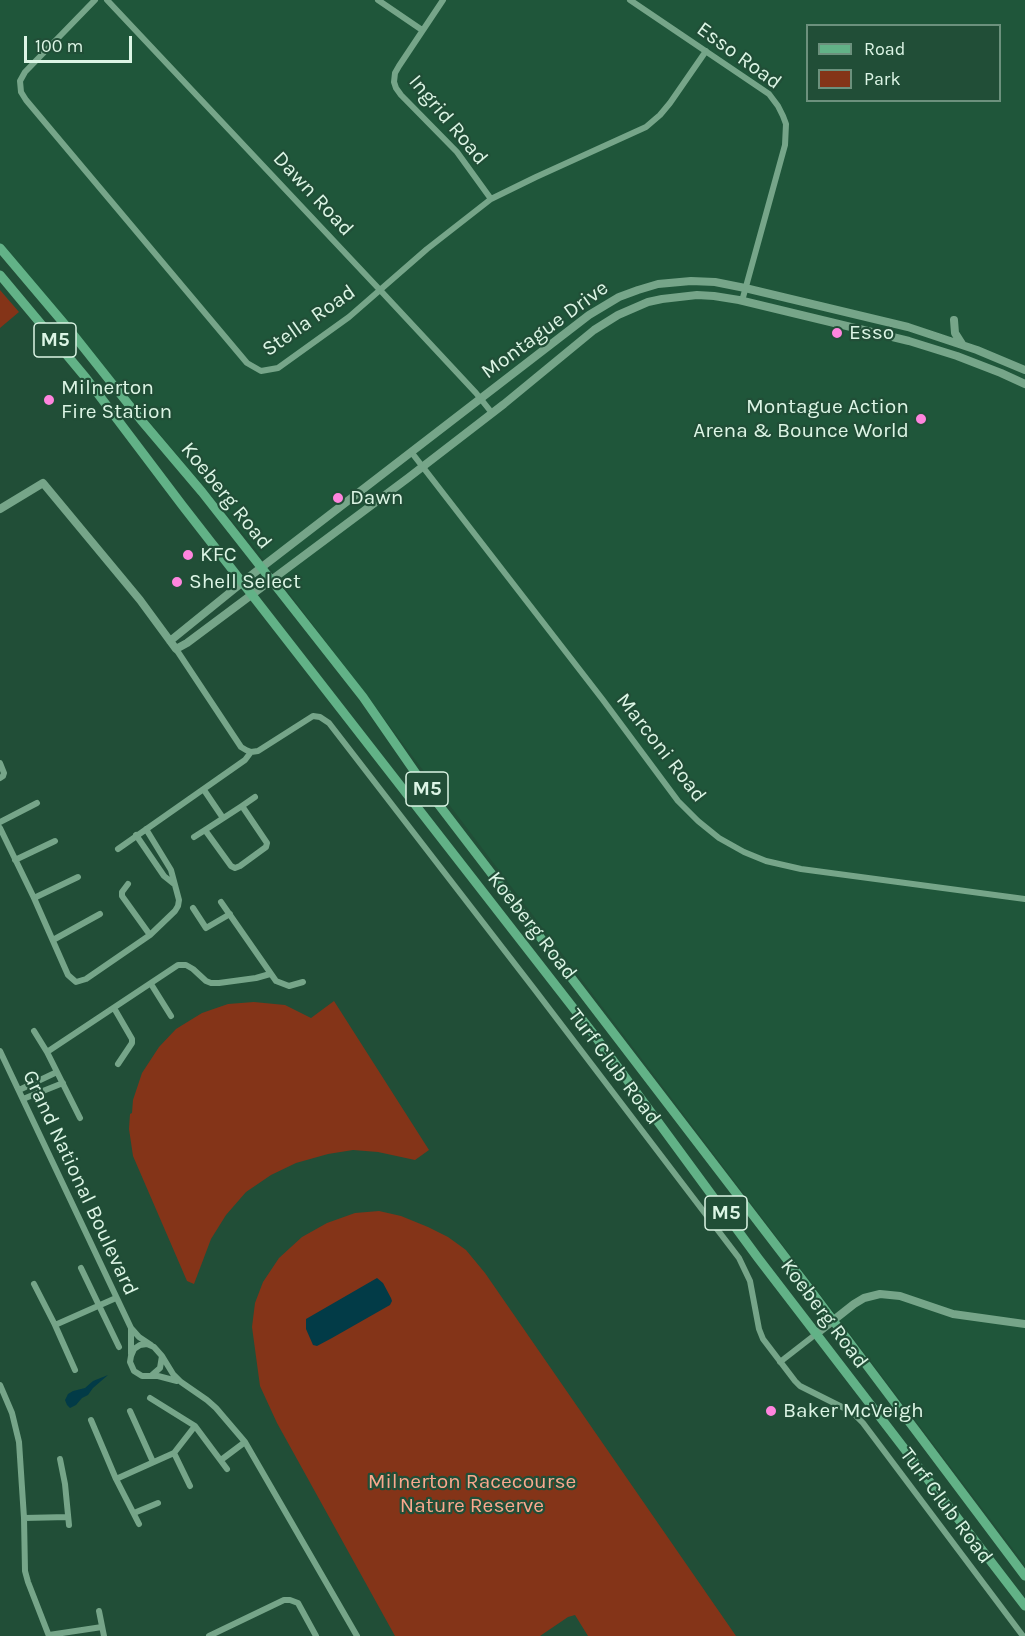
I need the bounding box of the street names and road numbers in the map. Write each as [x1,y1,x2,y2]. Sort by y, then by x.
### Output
street label: Esso Road [692,17,786,95]
street label: Ingrid Road [403,70,493,170]
street label: Dawn Road [267,146,359,242]
street label: Montague Drive [477,275,613,385]
street label: Stella Road [258,280,360,362]
road number: M5 [34,323,76,357]
street label: Koeberg Road [175,437,277,555]
street label: Marconi Road [611,688,711,808]
road number: M5 [406,772,448,806]
street label: Koeberg Road [482,867,582,985]
street label: Turf Club Road [562,1004,666,1130]
street label: Grand National Boulevard [17,1066,143,1300]
road number: M5 [705,1196,747,1230]
street label: Koeberg Road [775,1254,873,1374]
street label: Turf Club Road [894,1443,998,1569]

